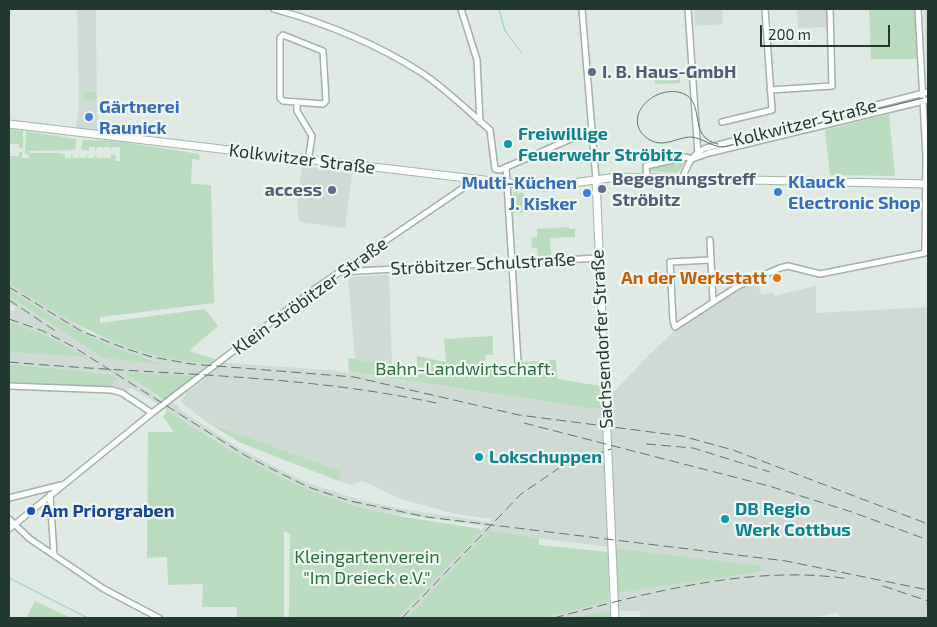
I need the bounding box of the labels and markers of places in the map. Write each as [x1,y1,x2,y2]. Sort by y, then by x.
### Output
place label: I. B. Haus-GmbH [602,61,736,83]
marker: I. B. Haus-GmbH [586,66,598,78]
place label: Gärtnerei Raunick [99,96,180,138]
marker: Gärtnerei Raunick [83,111,95,123]
place label: Freiwillige Feuerwehr Ströbitz [518,123,683,166]
marker: Freiwillige Feuerwehr Ströbitz [502,138,514,150]
place label: Begegnungstreff Ströbitz [612,168,756,210]
place label: Klauck Electronic Shop [788,171,921,213]
place label: Multi-Küchen J. Kisker [461,172,577,214]
place label: access [264,179,322,201]
marker: Begegnungstreff Ströbitz [596,183,608,195]
marker: access [326,184,338,196]
marker: Klauck Electronic Shop [772,186,784,198]
marker: Multi-Küchen J. Kisker [581,187,593,199]
place label: An der Werkstatt [621,267,767,289]
marker: An der Werkstatt [771,272,783,284]
place label: Lokschuppen [489,446,602,468]
marker: Lokschuppen [473,451,485,463]
place label: DB Regio Werk Cottbus [735,498,851,540]
place label: Am Priorgraben [41,500,175,522]
marker: Am Priorgraben [25,505,37,517]
marker: DB Regio Werk Cottbus [719,513,731,525]

